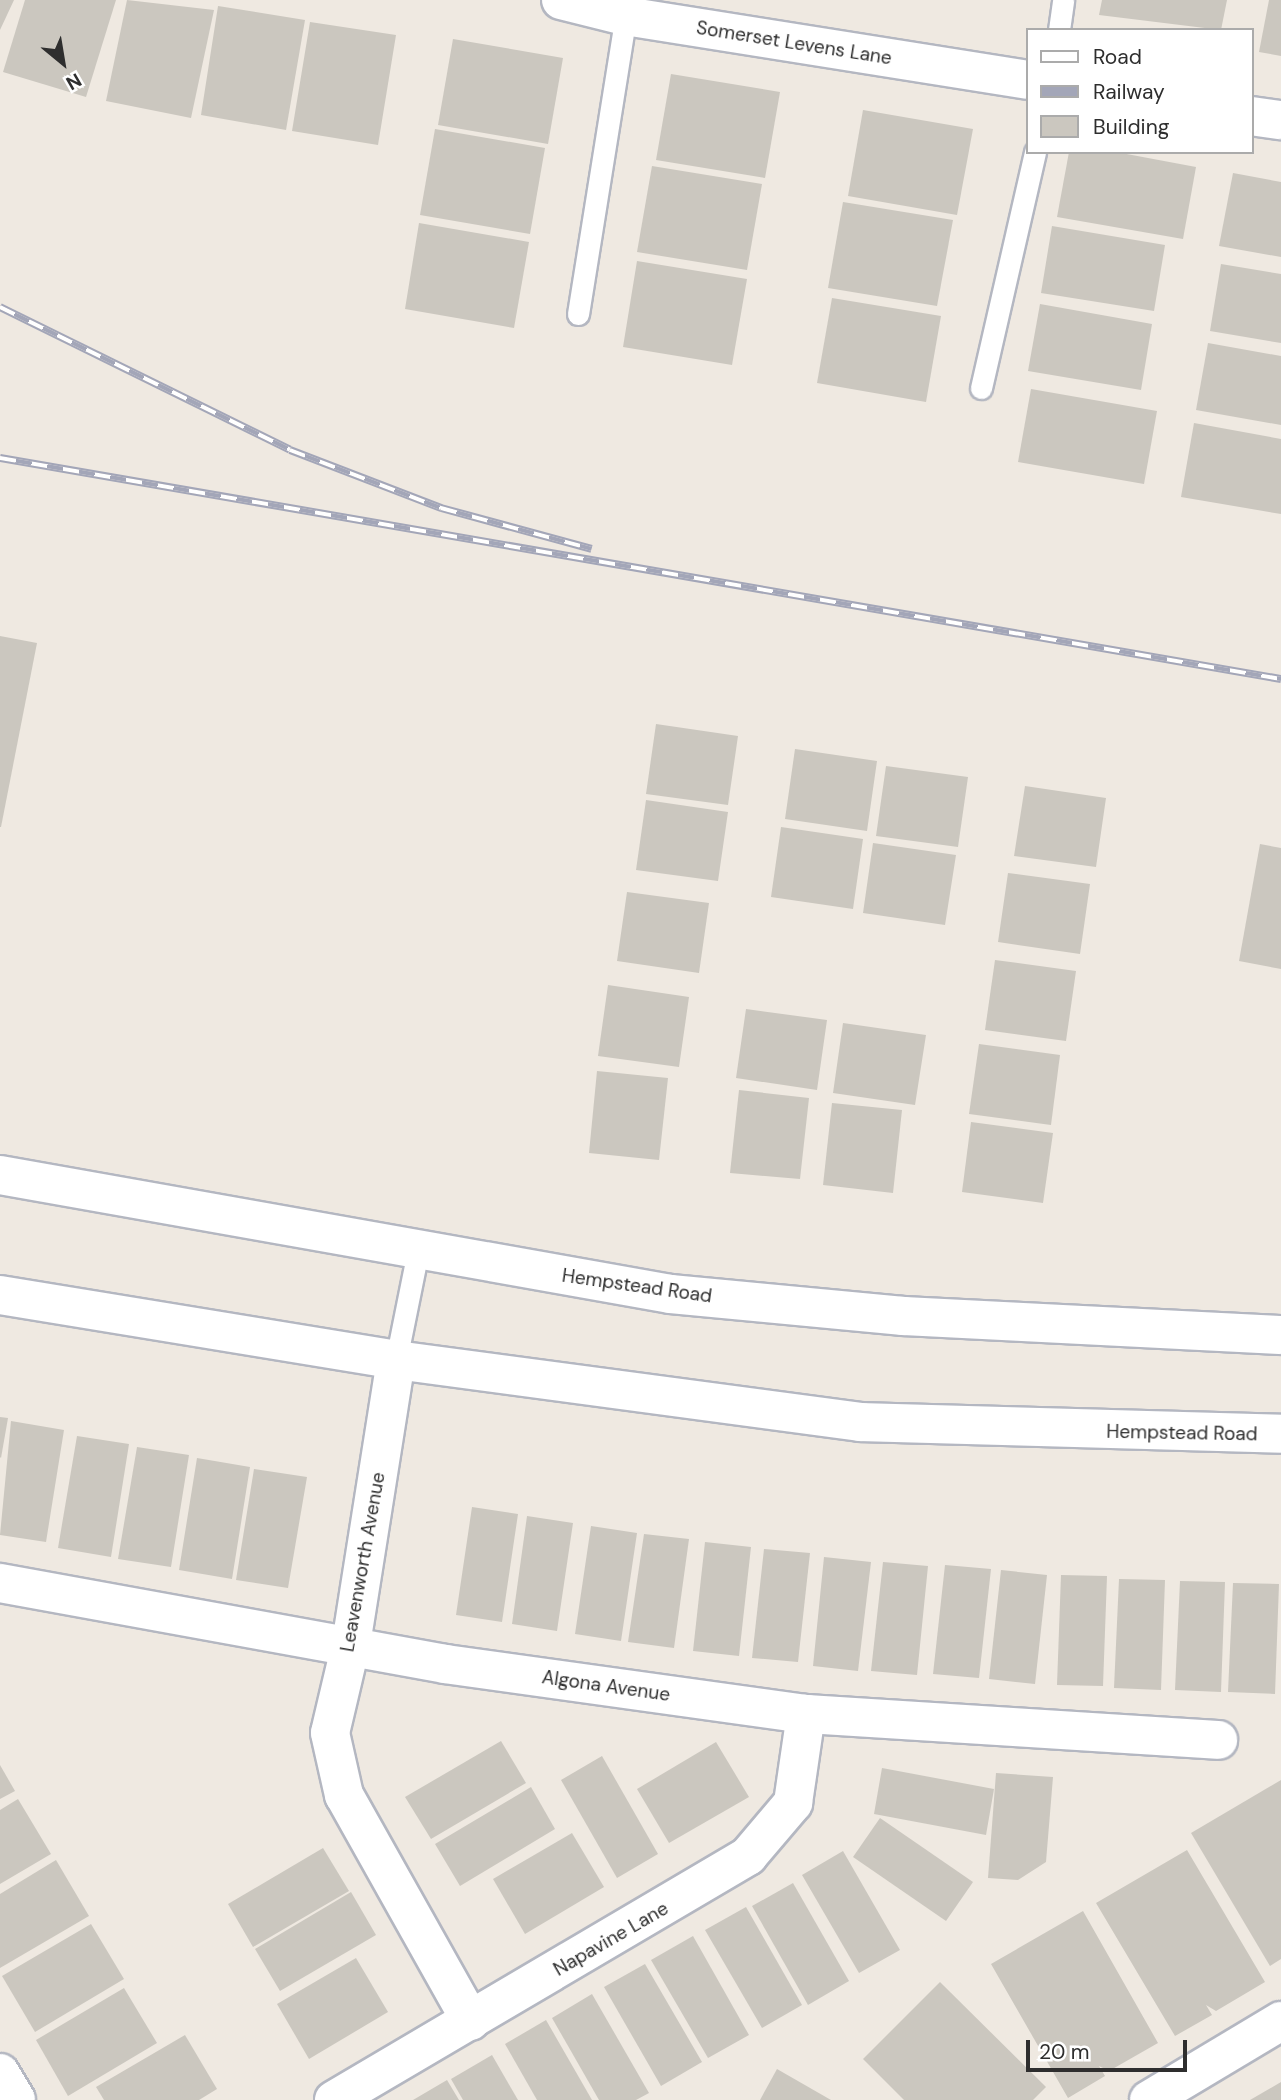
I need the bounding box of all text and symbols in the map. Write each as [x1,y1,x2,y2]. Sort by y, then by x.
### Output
street label: Somerset Levens Lane [695,16,893,70]
north arrow [28,28,98,98]
legend [1026,28,1253,154]
text: Road [1093,43,1142,71]
text: N [62,67,86,96]
text: Railway [1093,78,1165,106]
text: Building [1093,113,1169,141]
street label: Hempstead Road [561,1264,713,1308]
street label: Hempstead Road [1106,1420,1258,1446]
street label: Leavenworth Avenue [336,1470,390,1654]
street label: Algona Avenue [540,1666,672,1706]
street label: Napavine Lane [550,1897,672,1981]
scale bar [1029,2026,1190,2070]
text: 20 m [1039,2038,1090,2066]

